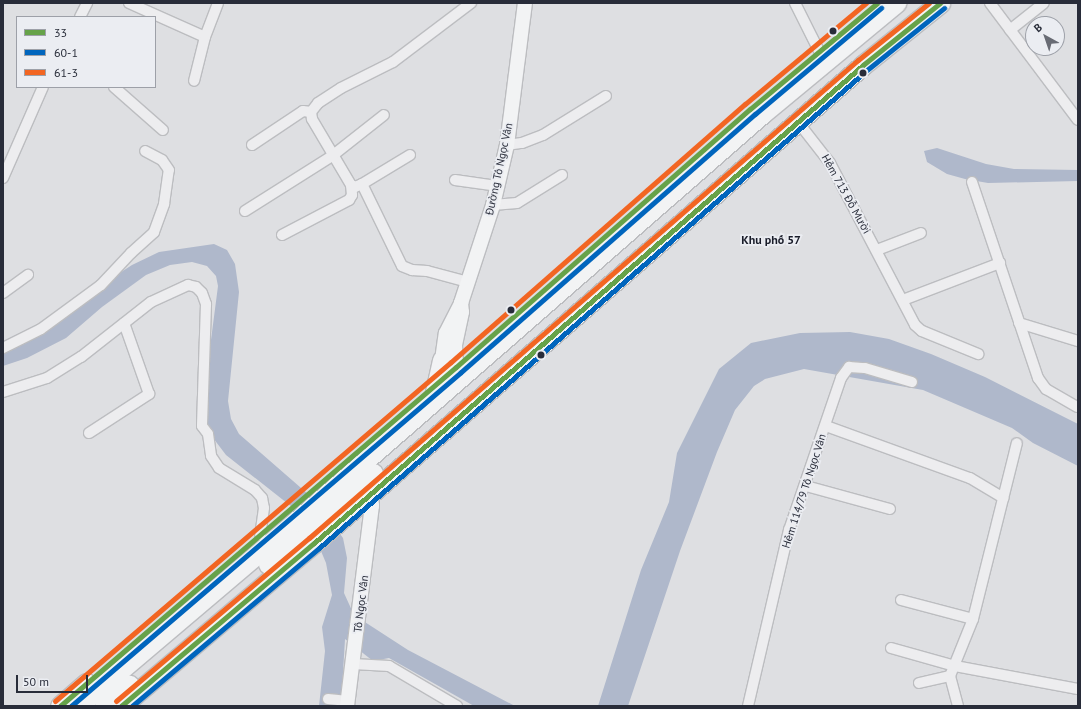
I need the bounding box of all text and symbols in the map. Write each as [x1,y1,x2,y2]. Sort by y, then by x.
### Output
legend [16,16,156,88]
north arrow [1025,16,1065,56]
text: B [1031,20,1045,35]
text: 33 [54,25,67,40]
unlabelled marker [828,26,838,36]
text: 60-1 [54,45,78,60]
text: 61-3 [54,65,78,80]
unlabelled marker [858,68,868,78]
street label: Đường Tô Ngọc Vân [483,121,515,217]
street label: Hẻm 713 Đỗ Mười [819,152,873,236]
district label: Khu phố 57 [741,233,801,247]
unlabelled marker [506,305,516,315]
unlabelled marker [536,350,546,360]
street label: Hẻm 114/79 Tô Ngọc Vân [779,432,829,550]
street label: Tô Ngọc Vân [351,574,371,634]
scale bar [18,667,90,693]
text: 50 m [23,674,49,689]

